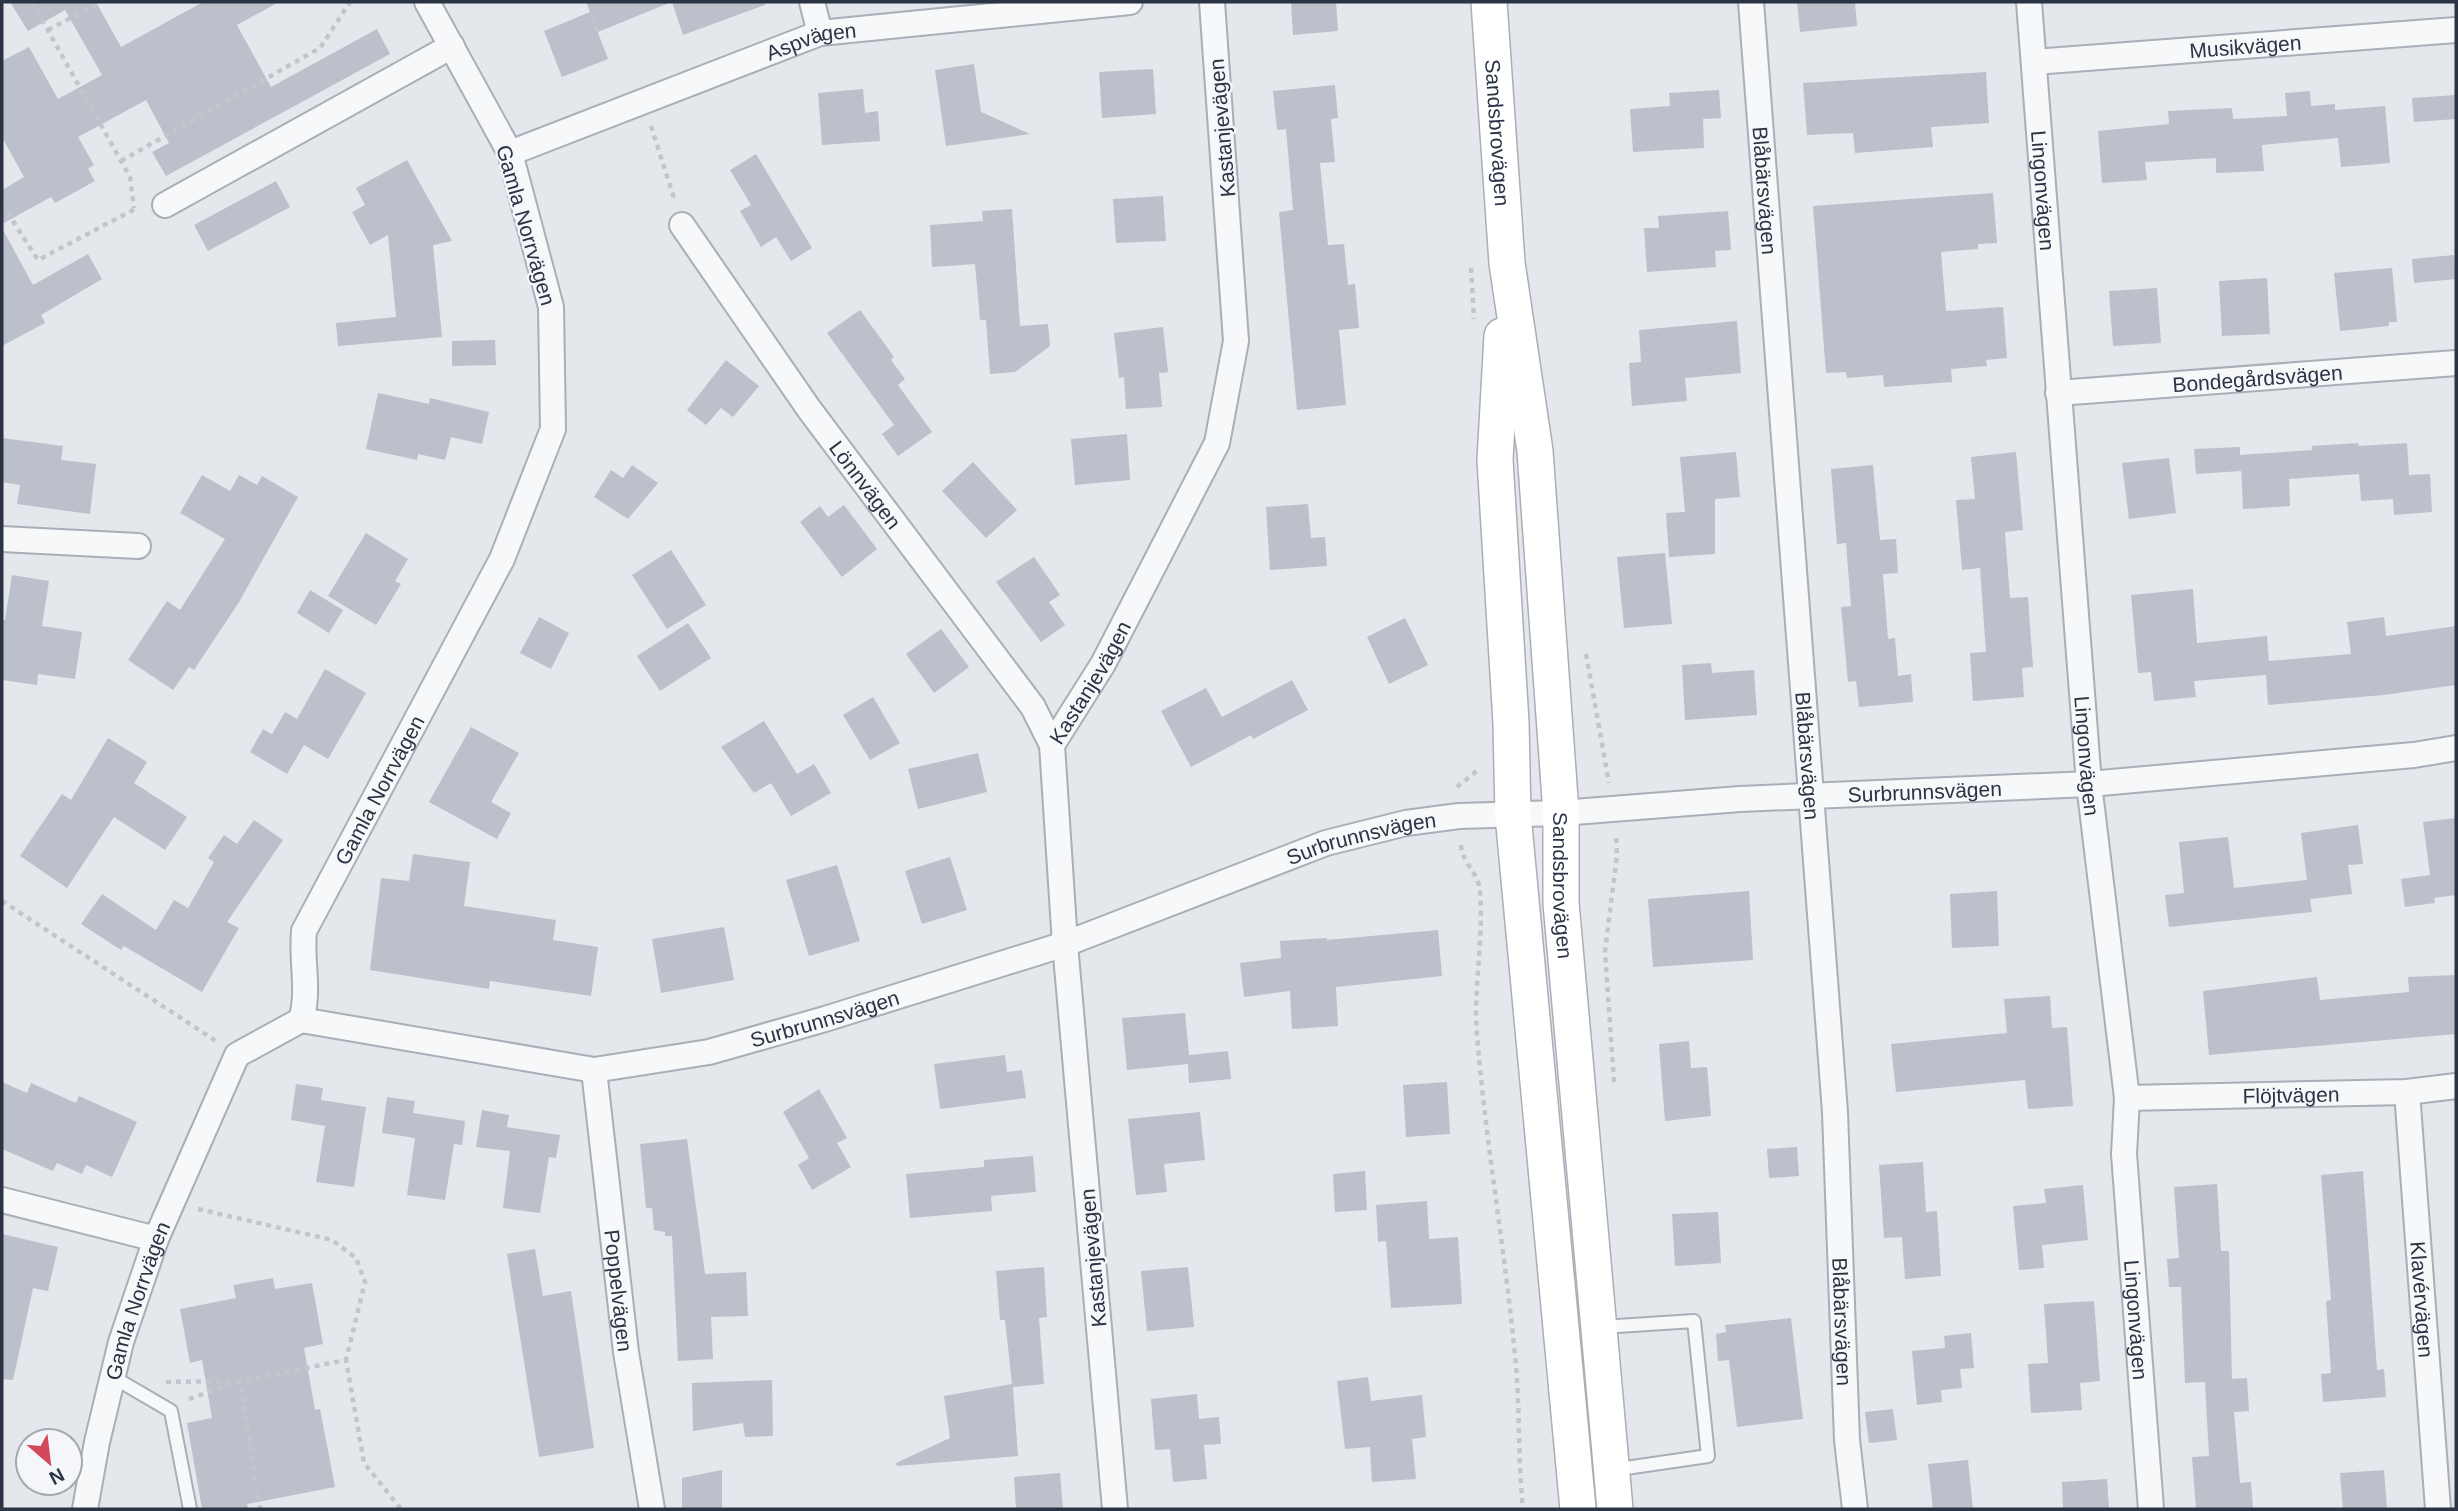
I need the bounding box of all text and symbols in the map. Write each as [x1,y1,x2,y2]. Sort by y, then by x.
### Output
street label: Aspvägen [763,18,857,64]
street label: Musikvägen [2189,30,2302,62]
street label: Kastanjevägen [1204,58,1240,198]
street label: Sandsbrovägen [1481,58,1515,207]
street label: Blåbärsvägen [1749,126,1782,255]
street label: Lingonvägen [2027,130,2060,251]
street label: Gamla Norrvägen [492,142,560,308]
street label: Bondegårdsvägen [2172,360,2343,396]
street label: Lönnvägen [825,436,906,533]
street label: Kastanjevägen [1044,617,1135,748]
street label: Blåbärsvägen [1792,691,1824,821]
street label: Lingonvägen [2071,695,2104,817]
street label: Gamla Norrvägen [330,711,428,868]
street label: Surbrunnsvägen [1847,776,2002,806]
street label: Surbrunnsvägen [1283,808,1437,869]
street label: Sandsbrovägen [1549,812,1577,960]
street label: Surbrunnsvägen [747,985,902,1051]
street label: Flöjtvägen [2242,1082,2340,1107]
street label: Kastanjevägen [1075,1188,1111,1328]
street label: Gamla Norrvägen [101,1218,174,1382]
street label: Poppelvägen [601,1228,637,1353]
street label: Klavérvägen [2407,1240,2438,1359]
street label: Blåbärsvägen [1829,1257,1857,1386]
street label: Lingonvägen [2121,1259,2153,1381]
north arrow [14,1427,84,1497]
text: N [46,1464,68,1489]

